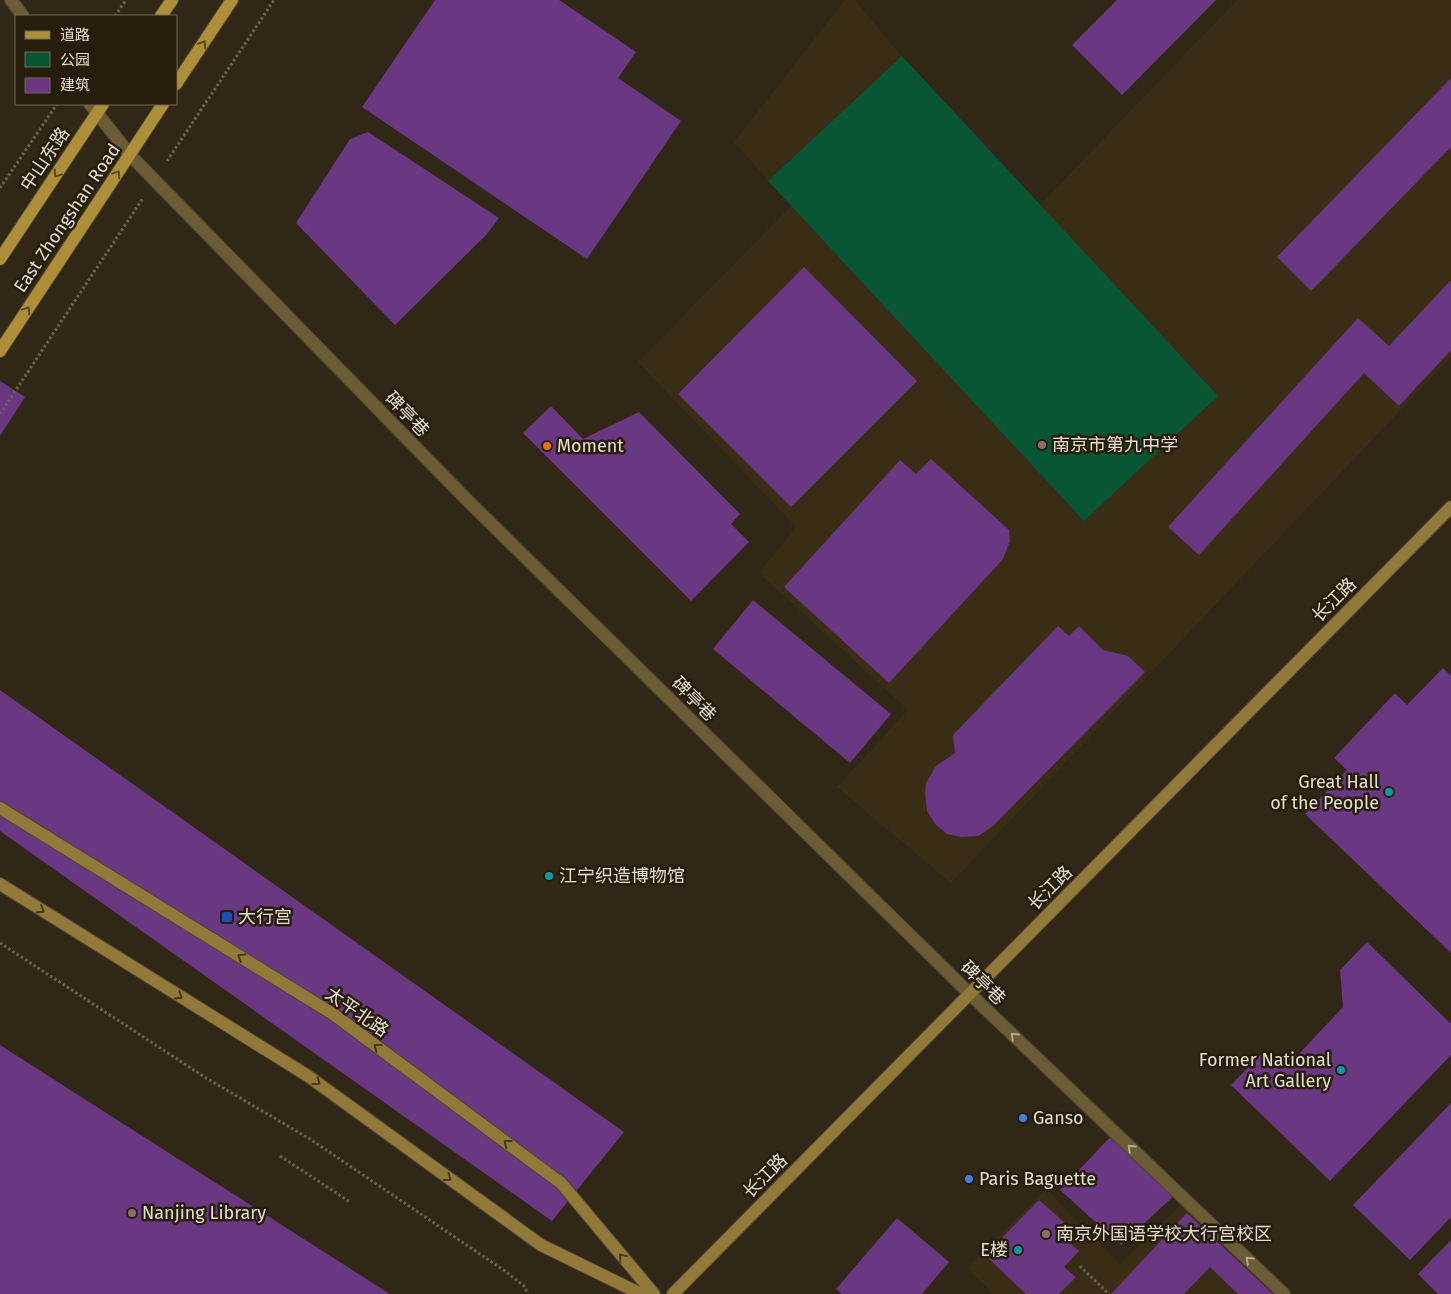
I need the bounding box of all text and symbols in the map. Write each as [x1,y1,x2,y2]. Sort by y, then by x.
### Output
legend [15,15,178,105]
text: 道路 [60,26,90,44]
one-way arrow [197,40,206,49]
text: 公园 [60,51,90,69]
text: 建筑 [60,76,90,94]
street label: 中山东路 [16,123,74,195]
street label: East Zhongshan Road [9,140,125,296]
one-way arrow [54,168,63,177]
one-way arrow [110,171,120,180]
one-way arrow [21,306,30,316]
street label: 碑亭巷 [380,387,434,441]
place label: 南京市第九中学 [1052,434,1178,456]
place label: Moment [557,435,624,457]
marker: 南京市第九中学 [1036,439,1048,451]
marker: Moment [541,440,553,452]
street label: 长江路 [1307,573,1361,627]
street label: 碑亭巷 [667,672,721,726]
place label: Great Hall of the People [1270,771,1379,814]
marker: Great Hall of the People [1383,786,1395,798]
street label: 长江路 [1023,861,1077,915]
place label: 江宁织造博物馆 [559,865,685,887]
marker: 江宁织造博物馆 [543,870,555,882]
one-way arrow [36,903,45,913]
place label: 大行宫 [238,906,292,928]
marker: 大行宫 [220,910,234,924]
one-way arrow [238,954,247,964]
street label: 碑亭巷 [956,956,1010,1010]
street label: 太平北路 [321,982,393,1042]
one-way arrow [174,989,183,999]
one-way arrow [1010,1033,1019,1042]
one-way arrow [374,1044,383,1052]
place label: Former National Art Gallery [1199,1049,1331,1092]
marker: Former National Art Gallery [1335,1064,1347,1076]
one-way arrow [311,1076,321,1085]
place label: Ganso [1033,1107,1084,1129]
marker: Ganso [1017,1112,1029,1124]
one-way arrow [504,1141,513,1149]
one-way arrow [1128,1145,1137,1154]
street label: 长江路 [738,1149,792,1203]
place label: Paris Baguette [979,1168,1096,1190]
one-way arrow [442,1172,452,1181]
marker: Paris Baguette [963,1173,975,1185]
place label: Nanjing Library [142,1202,266,1224]
marker: Nanjing Library [126,1207,138,1219]
place label: 南京外国语学校大行宫校区 [1056,1223,1272,1245]
marker: 南京外国语学校大行宫校区 [1040,1228,1052,1240]
place label: E楼 [980,1239,1008,1261]
marker: E楼 [1012,1244,1024,1256]
one-way arrow [619,1253,628,1262]
one-way arrow [1245,1257,1254,1266]

